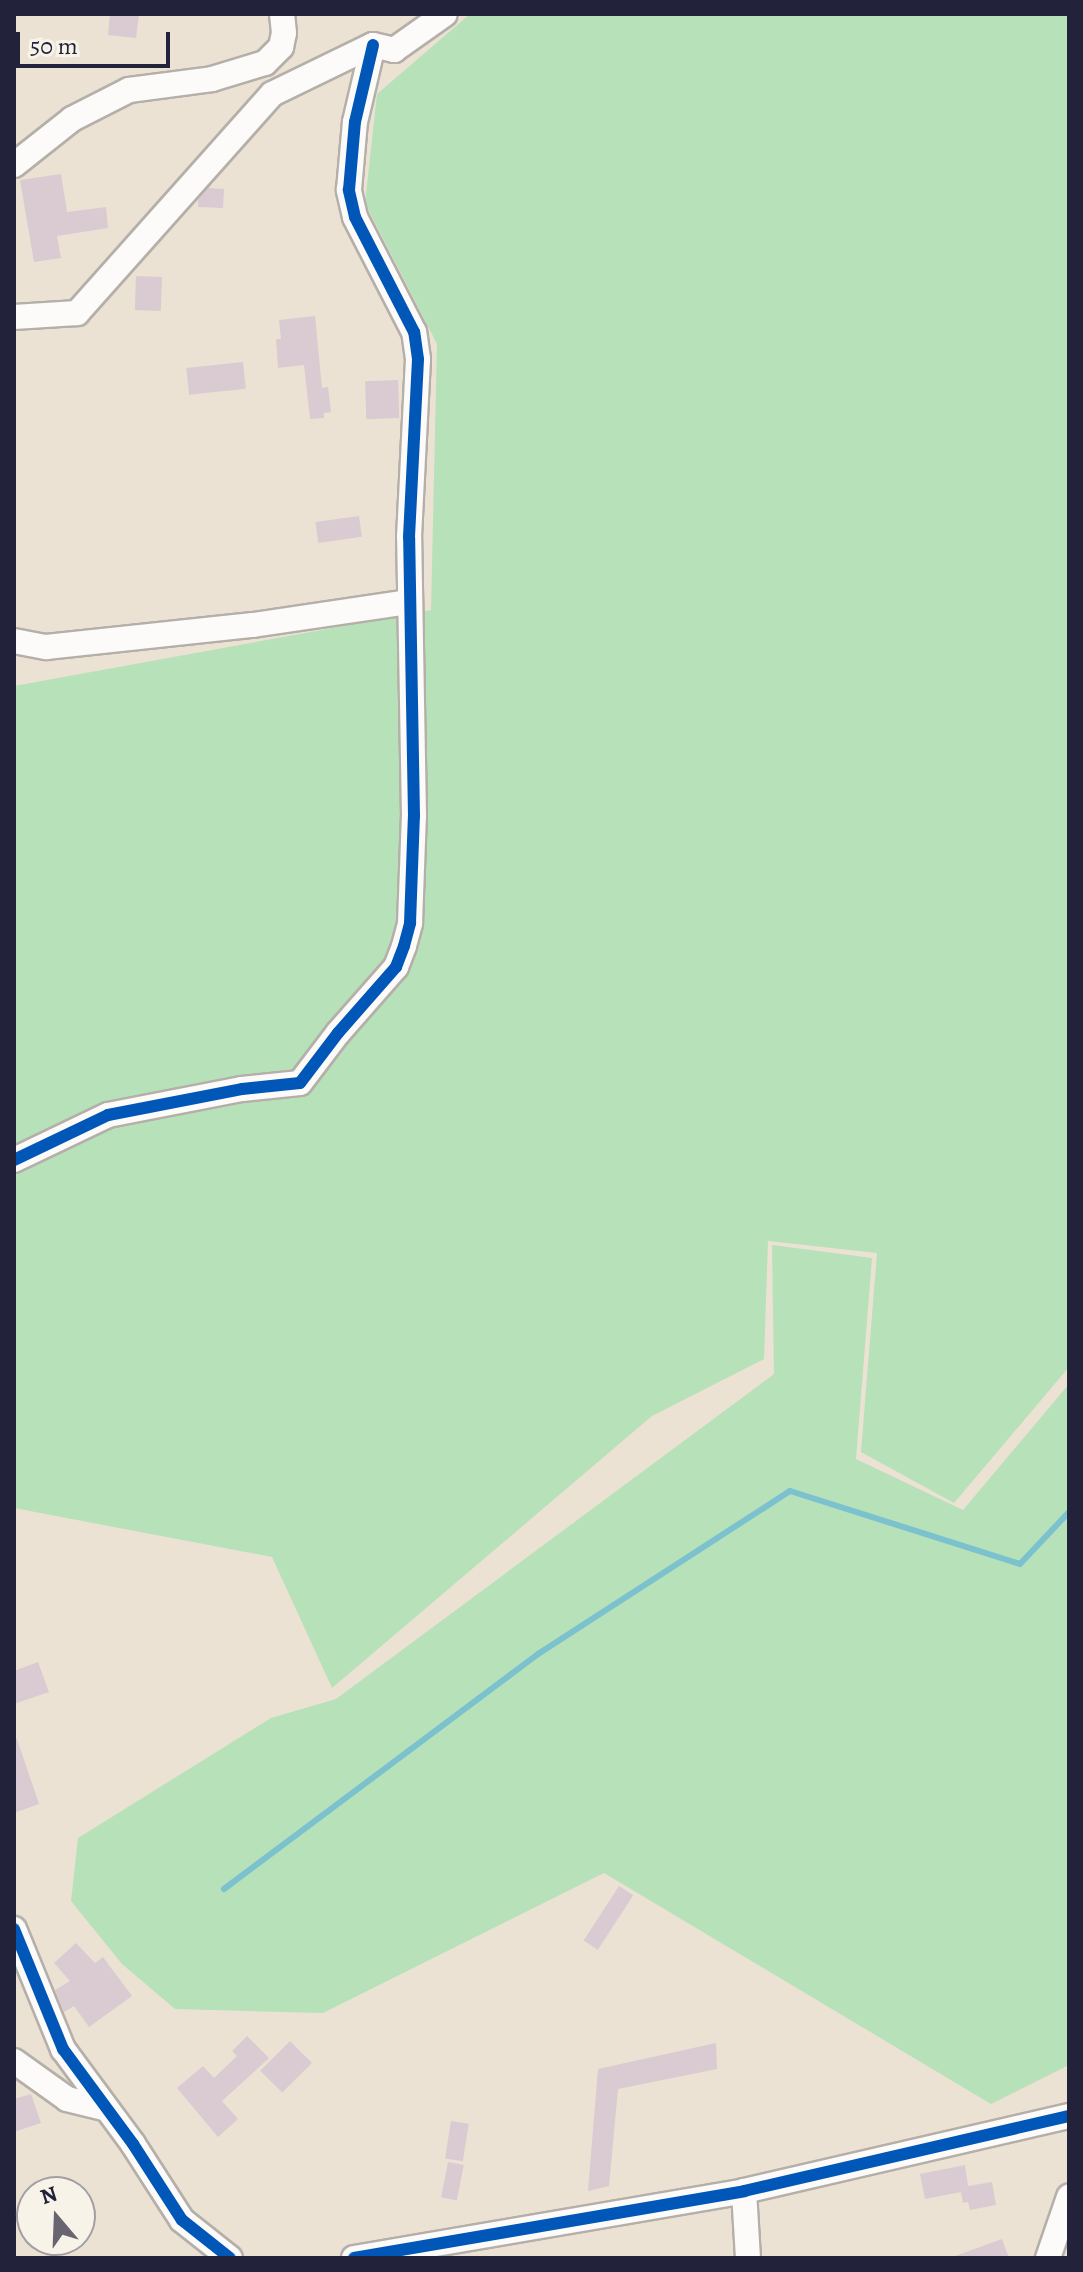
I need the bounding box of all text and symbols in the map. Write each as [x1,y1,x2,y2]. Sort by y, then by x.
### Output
scale bar [20,16,174,66]
text: 50 m [30,30,78,62]
north arrow [16,2176,96,2256]
text: N [36,2178,61,2212]

